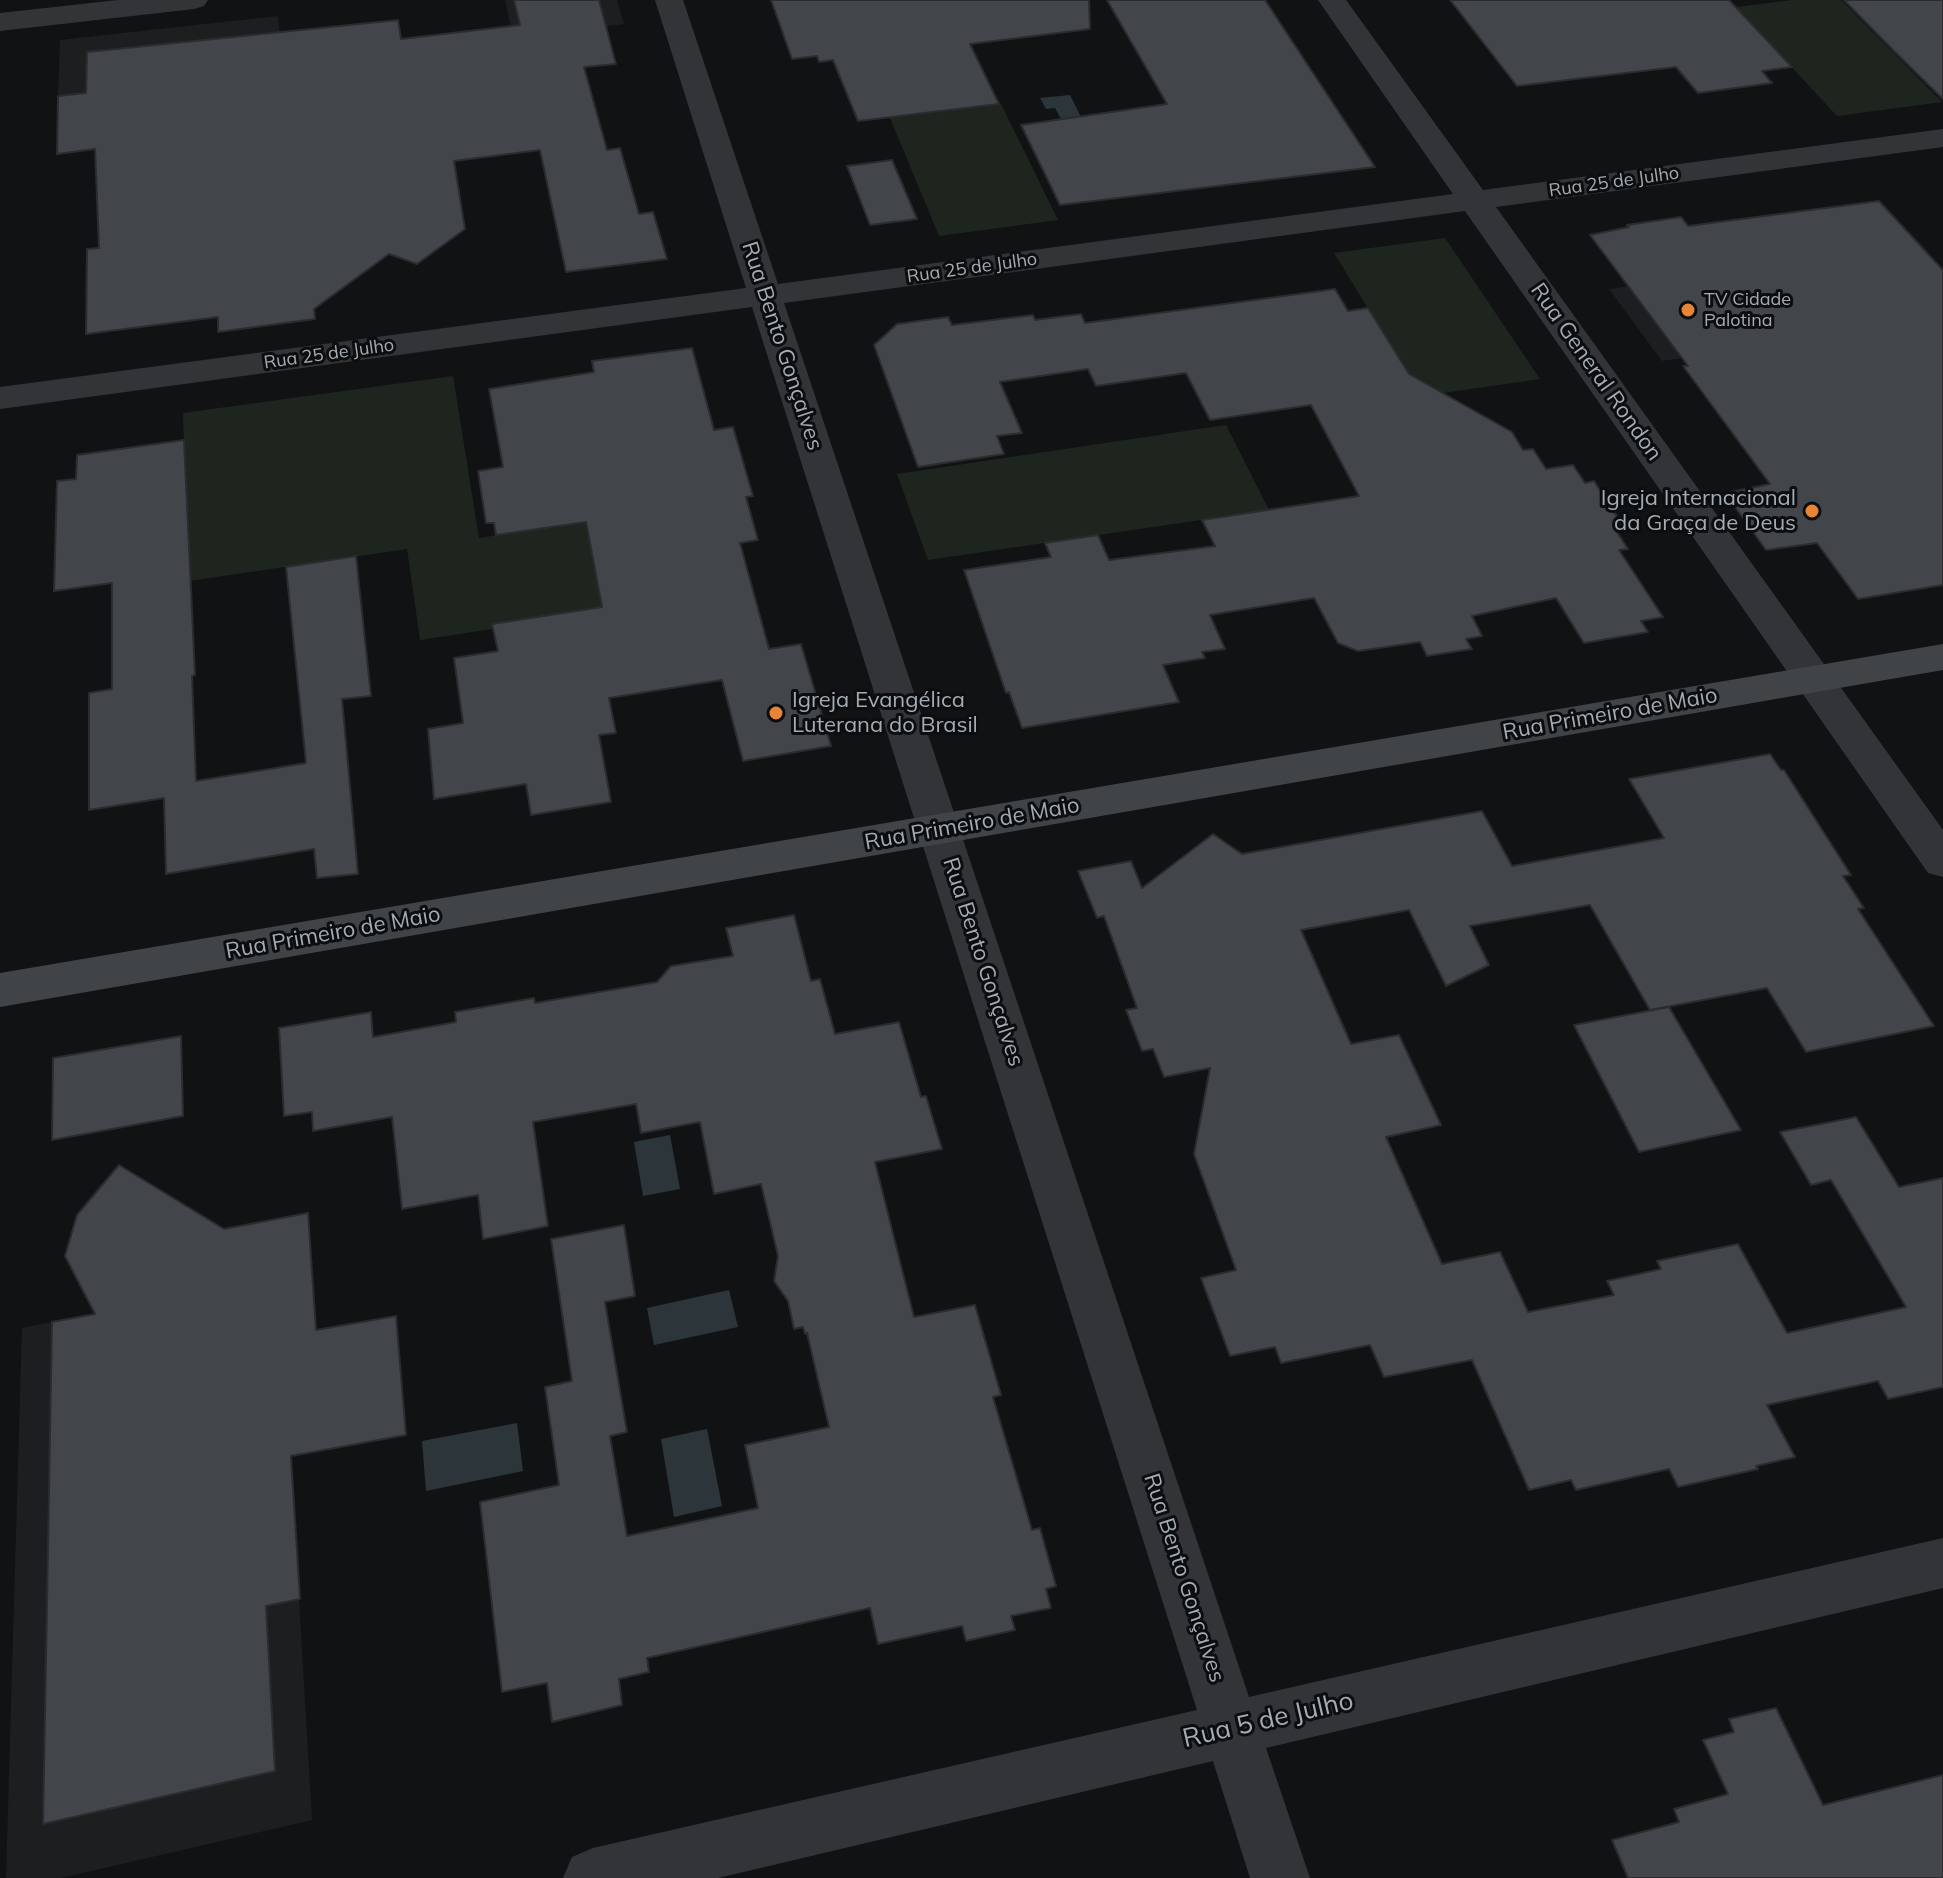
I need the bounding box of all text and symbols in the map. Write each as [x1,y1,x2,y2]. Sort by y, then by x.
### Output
street label: Rua 25 de Julho [1547,162,1681,202]
street label: Rua Bento Gonçalves [736,238,828,454]
street label: Rua 25 de Julho [905,248,1039,288]
street label: Rua General Rondon [1525,278,1667,466]
place label: TV Cidade Palotina [1704,289,1791,332]
marker: TV Cidade Palotina [1679,301,1697,319]
street label: Rua 25 de Julho [262,334,396,374]
place label: Igreja Internacional da Graça de Deus [1601,485,1796,536]
marker: Igreja Internacional da Graça de Deus [1803,502,1821,520]
street label: Rua Primeiro de Maio [1501,682,1719,746]
place label: Igreja Evangélica Luterana do Brasil [792,687,978,738]
marker: Igreja Evangélica Luterana do Brasil [767,704,785,722]
street label: Rua Primeiro de Maio [863,792,1081,856]
street label: Rua Bento Gonçalves [937,854,1029,1070]
street label: Rua Primeiro de Maio [224,901,442,965]
street label: Rua Bento Gonçalves [1138,1470,1230,1686]
street label: Rua 5 de Julho [1180,1685,1356,1755]

